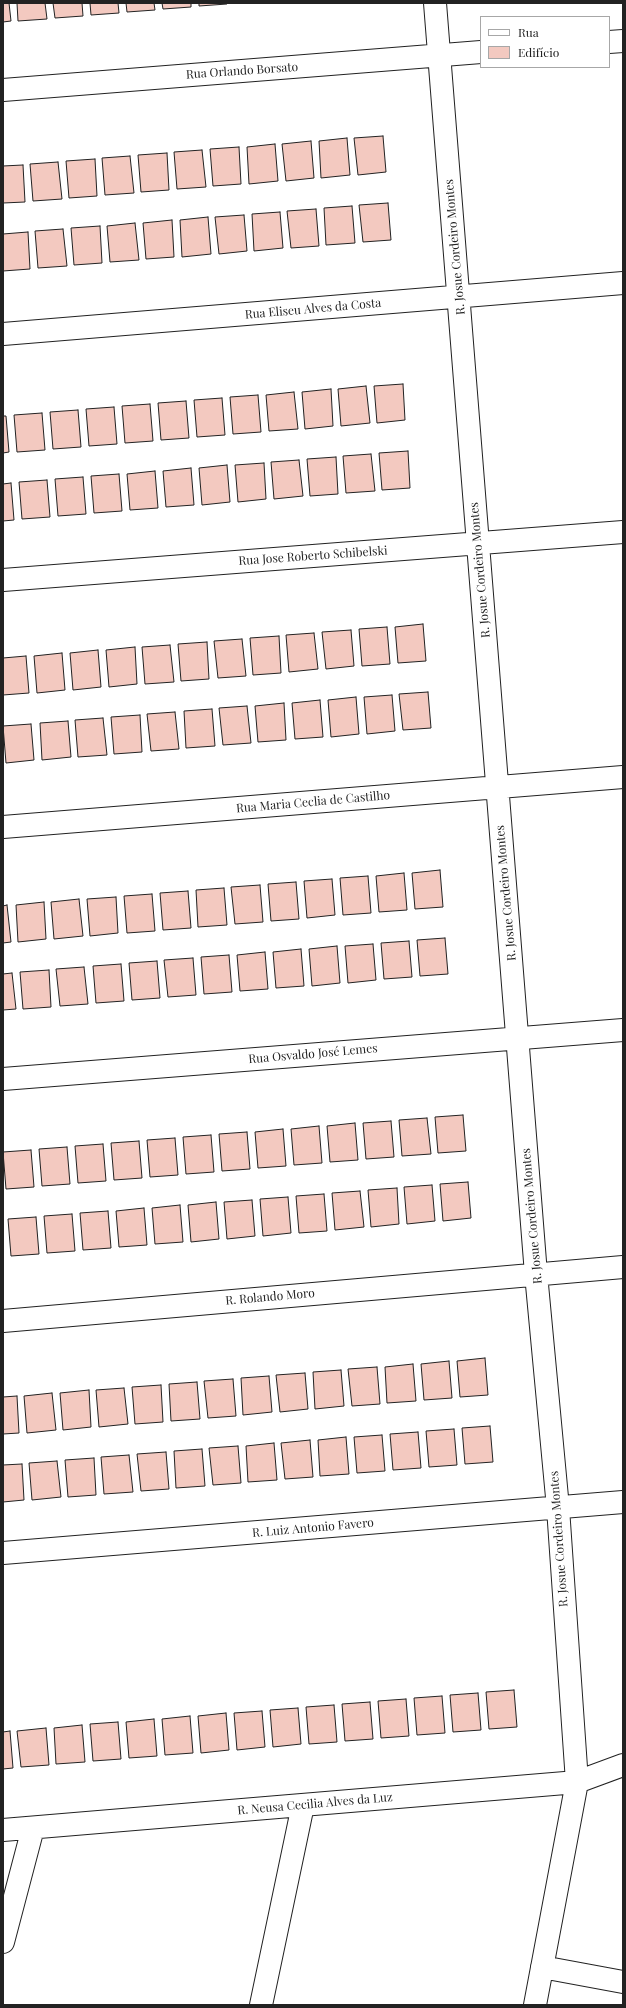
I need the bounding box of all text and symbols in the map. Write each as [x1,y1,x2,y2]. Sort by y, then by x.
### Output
legend [480,16,610,68]
text: Rua [518,24,539,40]
text: Edifício [518,44,559,60]
street label: Rua Orlando Borsato [185,60,299,82]
street label: R. Josue Cordeiro Montes [442,178,468,316]
street label: Rua Eliseu Alves da Costa [244,296,382,322]
street label: R. Josue Cordeiro Montes [467,501,493,639]
street label: Rua Jose Roberto Schibelski [238,544,388,568]
street label: Rua Maria Ceclia de Castilho [235,788,391,816]
street label: R. Josue Cordeiro Montes [493,824,519,962]
street label: Rua Osvaldo José Lemes [248,1041,378,1067]
street label: R. Josue Cordeiro Montes [519,1147,545,1285]
street label: R. Rolando Moro [225,1286,315,1308]
street label: R. Josue Cordeiro Montes [547,1471,571,1607]
street label: R. Luiz Antonio Favero [252,1516,374,1540]
street label: R. Neusa Cecilia Alves da Luz [237,1790,393,1818]

